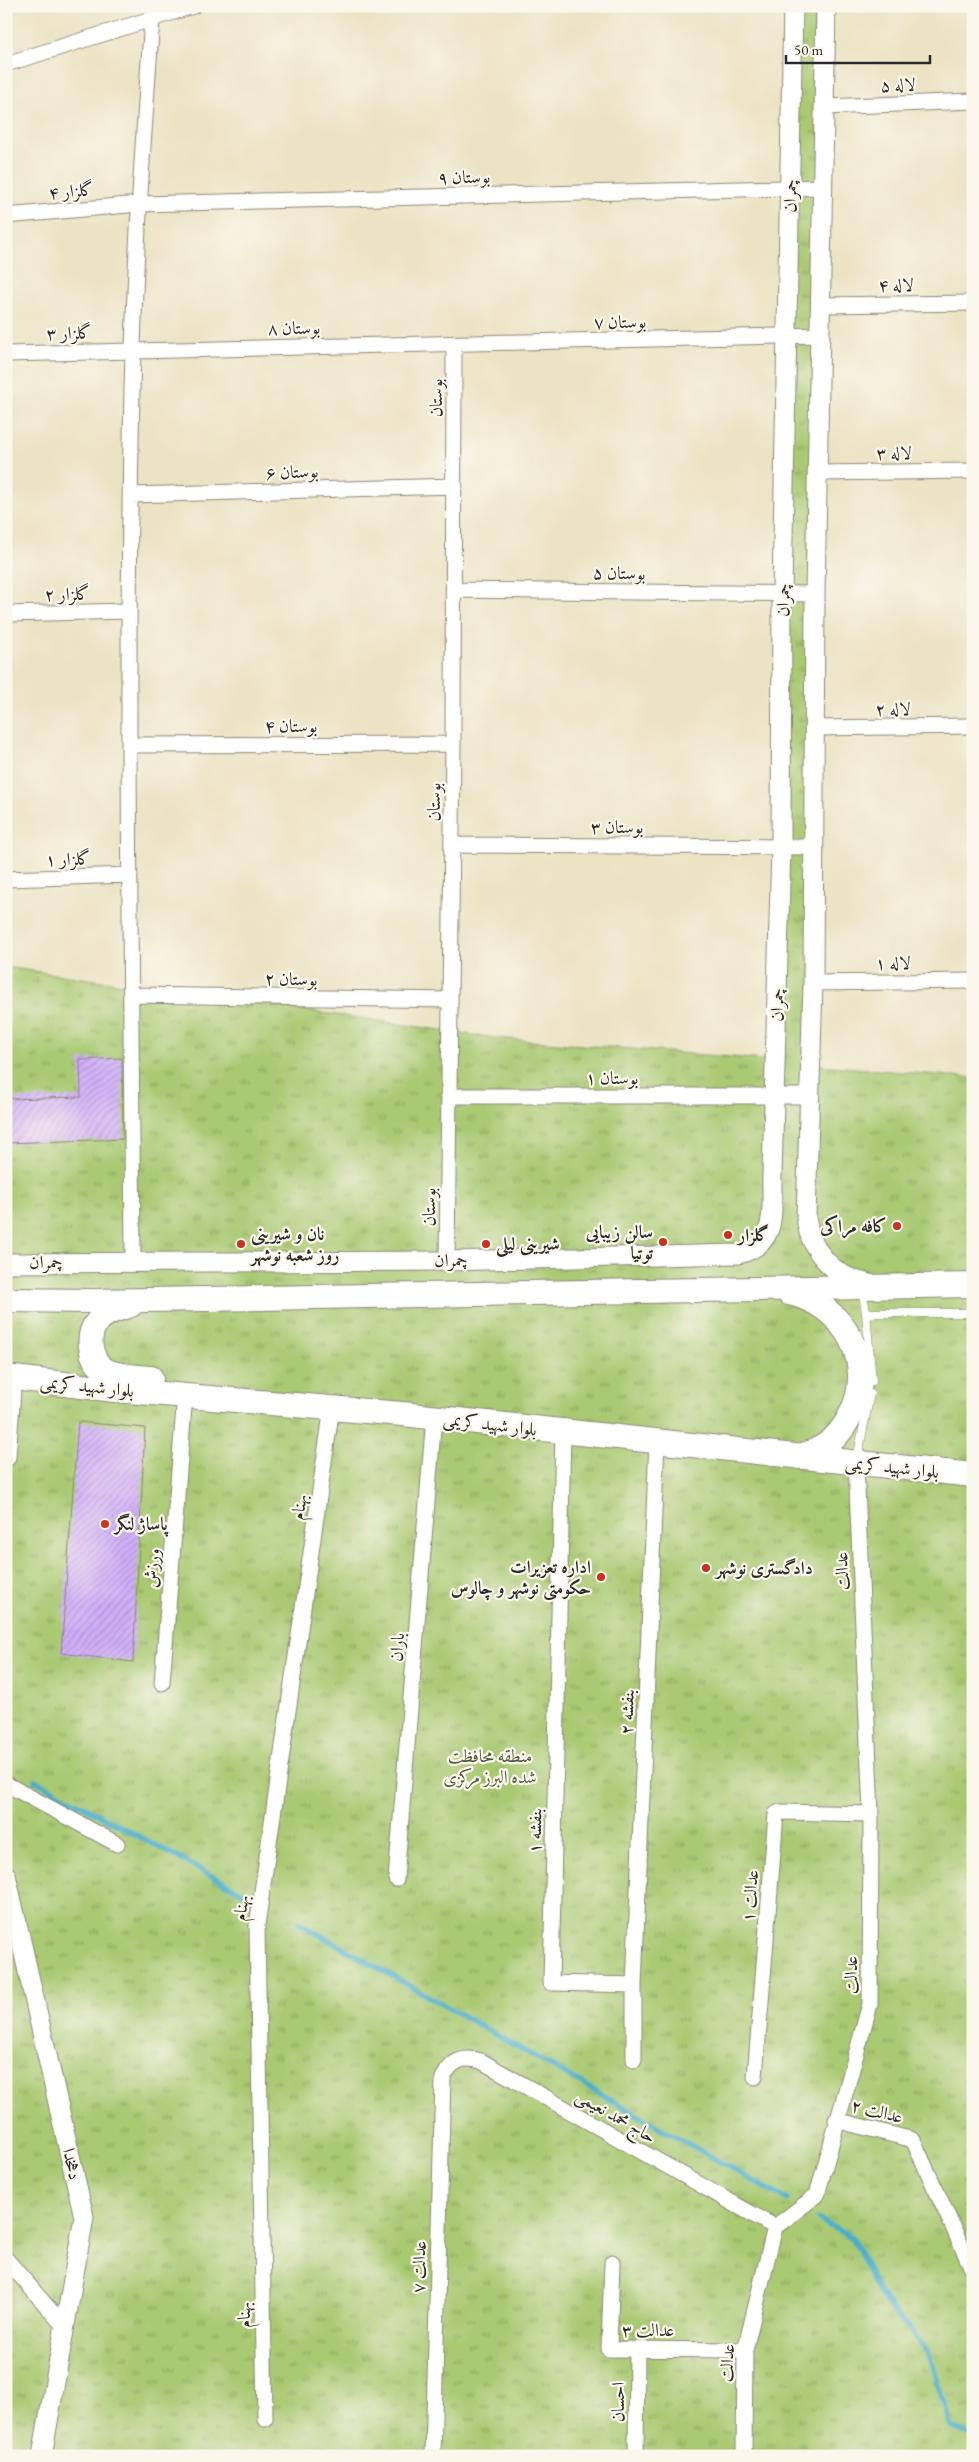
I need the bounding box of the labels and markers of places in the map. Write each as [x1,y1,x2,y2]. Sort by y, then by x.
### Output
place label: کافه مراکی [819,1214,887,1239]
place label: سالن زیبایی توتیا [585,1220,654,1264]
marker: کافه مراکی [891,1220,903,1232]
place label: نان و شیرینی روز شعبه نوشهر [249,1222,339,1267]
place label: گلزار [736,1223,769,1247]
marker: گلزار [722,1229,734,1241]
place label: شیرینی لیلی [495,1232,560,1258]
marker: سالن زیبایی توتیا [657,1236,669,1248]
marker: نان و شیرینی روز شعبه نوشهر [235,1238,247,1250]
marker: شیرینی لیلی [480,1238,492,1250]
place label: پاساژ لنگر [113,1512,169,1537]
marker: پاساژ لنگر [99,1518,111,1530]
place label: اداره تعزیرات حکومتی نوشهر و چالوس [451,1555,591,1601]
place label: دادگستری نوشهر [714,1556,813,1580]
marker: دادگستری نوشهر [700,1562,712,1574]
marker: اداره تعزیرات حکومتی نوشهر و چالوس [595,1571,607,1583]

